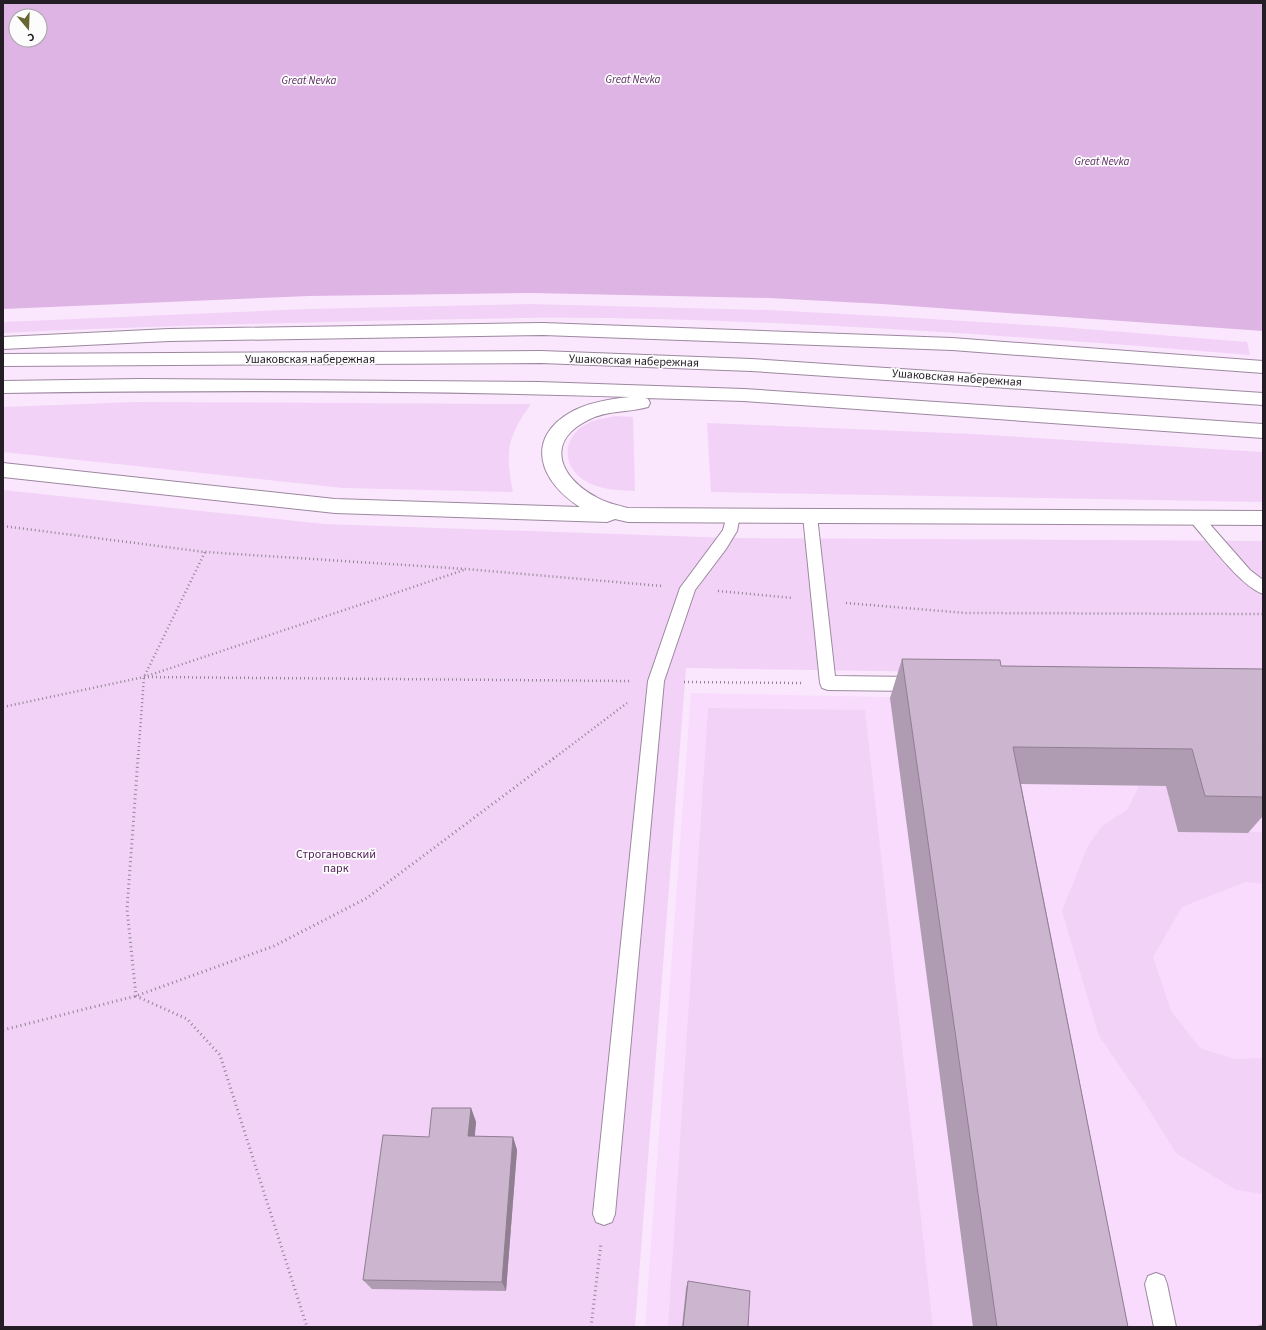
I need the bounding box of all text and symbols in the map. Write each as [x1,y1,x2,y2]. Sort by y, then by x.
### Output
north arrow [8,8,48,48]
text: С [25,29,37,45]
water label: Great Nevka [606,72,661,87]
water label: Great Nevka [282,73,337,88]
water label: Great Nevka [1075,154,1130,169]
street label: Ушаковская набережная [569,350,699,372]
street label: Ушаковская набережная [245,351,375,368]
street label: Ушаковская набережная [891,365,1023,391]
park label: Строгановский парк [296,846,376,877]

